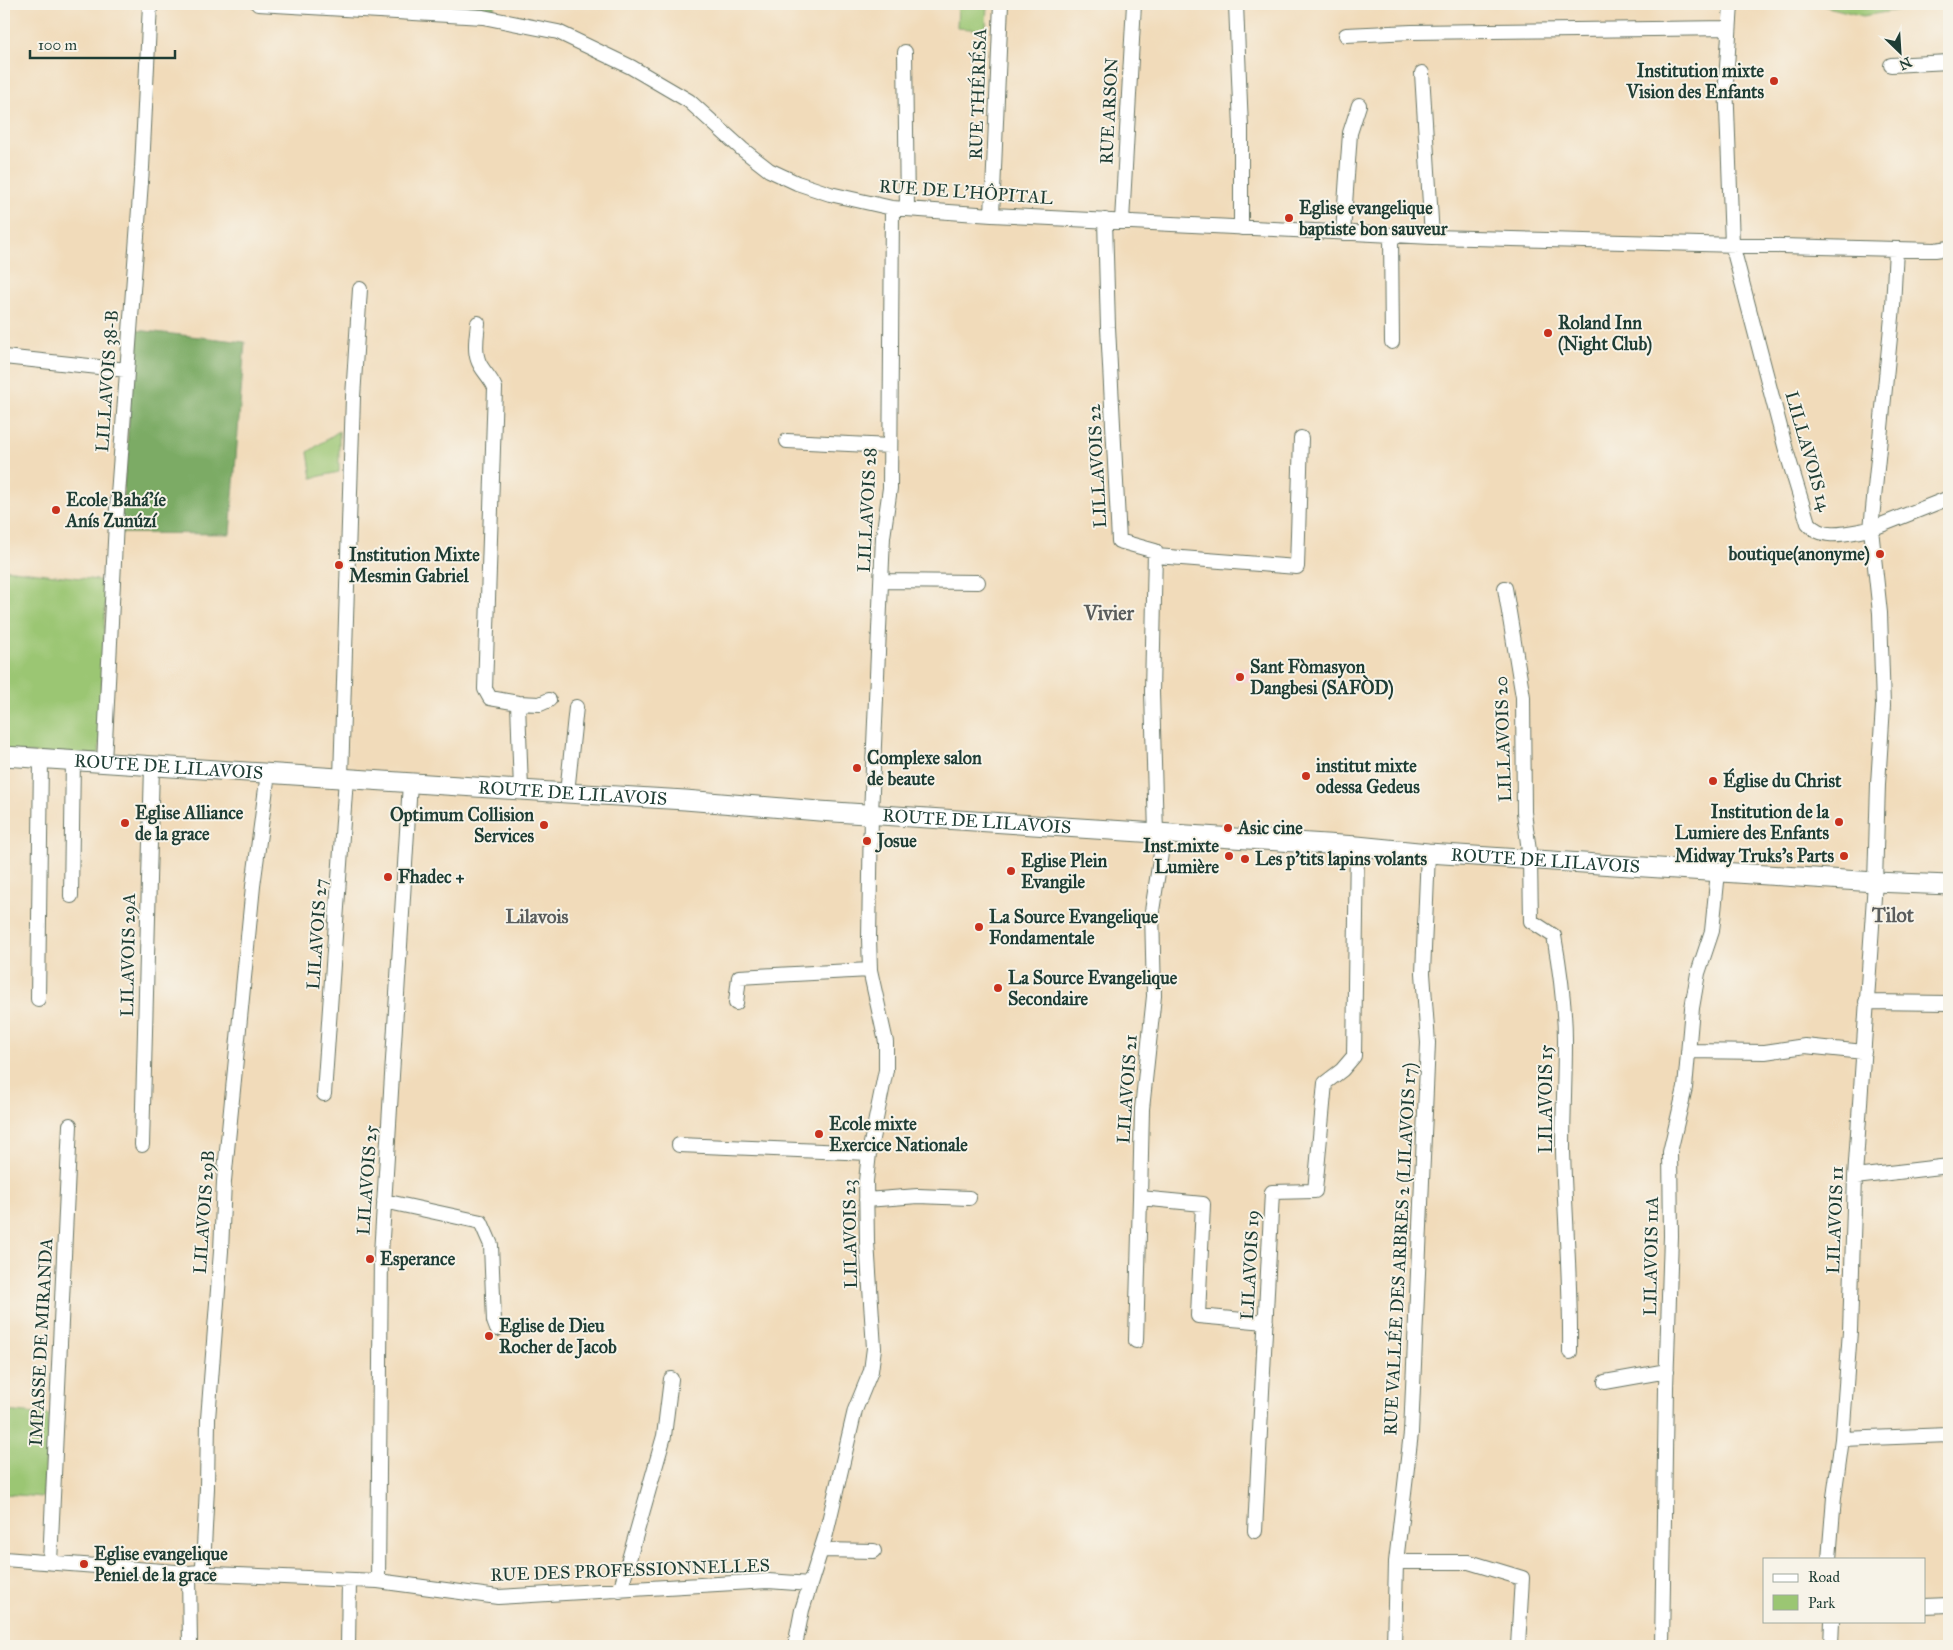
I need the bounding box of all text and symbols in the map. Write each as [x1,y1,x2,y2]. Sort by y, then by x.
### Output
scale bar [30,28,175,60]
street label: RUE THÉRÉSA [963,28,991,160]
north arrow [1876,28,1926,78]
text: 100 m [38,36,78,54]
text: N [1896,53,1914,74]
street label: RUE ARSON [1095,57,1123,165]
place label: Institution mixte Vision des Enfants [1625,60,1764,103]
marker: Institution mixte Vision des Enfants [1768,75,1780,87]
street label: RUE DE L'HÔPITAL [878,174,1055,209]
place label: Eglise evangelique baptiste bon sauveur [1298,197,1449,241]
marker: Eglise evangelique baptiste bon sauveur [1283,212,1295,224]
street label: LILLAVOIS 38-B [91,309,123,453]
place label: Roland Inn (Night Club) [1558,312,1652,356]
marker: Roland Inn (Night Club) [1542,327,1554,339]
street label: LILLAVOIS 14 [1780,388,1836,514]
street label: LILLAVOIS 22 [1083,403,1111,529]
street label: LILLAVOIS 28 [853,447,881,573]
place label: Ecole Bahá'íe Anís Zunúzí [65,489,166,532]
marker: Ecole Bahá'íe Anís Zunúzí [50,504,62,516]
place label: boutique(anonyme) [1728,543,1870,566]
place label: Institution Mixte Mesmin Gabriel [349,544,480,587]
marker: boutique(anonyme) [1874,548,1886,560]
marker: Institution Mixte Mesmin Gabriel [333,559,345,571]
district label: Vivier [1083,601,1135,625]
place label: Sant Fòmasyon Dangbesi (SAFÒD) [1250,656,1394,700]
marker: Sant Fòmasyon Dangbesi (SAFÒD) [1234,671,1246,683]
street label: LILLAVOIS 20 [1490,676,1516,802]
place label: Complexe salon de beaute [867,747,982,790]
street label: ROUTE DE LILAVOIS [73,750,264,784]
place label: institut mixte odessa Gedeus [1316,755,1420,798]
marker: Complexe salon de beaute [851,762,863,774]
place label: Église du Christ [1723,767,1842,793]
marker: institut mixte odessa Gedeus [1300,770,1312,782]
marker: Église du Christ [1707,775,1719,787]
street label: ROUTE DE LILAVOIS [478,776,668,810]
place label: Institution de la Lumiere des Enfants [1675,801,1829,844]
place label: Eglise Alliance de la grace [135,802,244,846]
place label: Optimum Collision Services [390,804,534,847]
street label: ROUTE DE LILAVOIS [882,804,1072,838]
marker: Institution de la Lumiere des Enfants [1833,816,1845,828]
marker: Eglise Alliance de la grace [119,817,131,829]
place label: Asic cine [1237,817,1303,839]
marker: Optimum Collision Services [538,819,550,831]
marker: Asic cine [1222,822,1234,834]
place label: Josue [875,830,917,853]
marker: Josue [861,835,873,847]
place label: Inst.mixte Lumière [1143,835,1219,878]
street label: ROUTE DE LILAVOIS [1450,844,1641,878]
place label: Midway Truks's Parts [1675,845,1834,868]
place label: Les p'tits lapins volants [1255,848,1428,871]
place label: Eglise Plein Evangile [1021,850,1108,894]
marker: Inst.mixte Lumière [1223,850,1235,862]
marker: Midway Truks's Parts [1838,850,1850,862]
marker: Les p'tits lapins volants [1239,853,1251,865]
marker: Eglise Plein Evangile [1005,865,1017,877]
place label: Fhadec + [398,866,464,888]
marker: Fhadec + [382,871,394,883]
street label: LILAVOIS 27 [302,878,332,990]
street label: LILAVOIS 29A [116,893,140,1017]
district label: Tilot [1871,903,1915,927]
district label: Lilavois [505,905,569,928]
place label: La Source Evangelique Fondamentale [989,906,1159,949]
marker: La Source Evangelique Fondamentale [973,921,985,933]
place label: La Source Evangelique Secondaire [1008,967,1178,1010]
marker: La Source Evangelique Secondaire [992,982,1004,994]
street label: LILAVOIS 21 [1112,1034,1142,1144]
street label: LILAVOIS 15 [1535,1044,1557,1153]
street label: RUE VALLÉE DES ARBRES 2 (LILAVOIS 17) [1377,1062,1422,1436]
place label: Ecole mixte Exercice Nationale [829,1113,968,1156]
street label: LILAVOIS 25 [352,1124,382,1236]
marker: Ecole mixte Exercice Nationale [813,1128,825,1140]
street label: LILAVOIS 29B [189,1150,219,1274]
street label: LILAVOIS 11 [1822,1166,1848,1274]
street label: LILAVOIS 23 [838,1179,862,1289]
street label: LILAVOIS 11A [1639,1196,1663,1316]
street label: LILAVOIS 19 [1236,1210,1264,1320]
street label: IMPASSE DE MIRANDA [25,1237,57,1447]
place label: Esperance [380,1248,456,1271]
marker: Esperance [364,1253,376,1265]
place label: Eglise de Dieu Rocher de Jacob [499,1315,617,1359]
marker: Eglise de Dieu Rocher de Jacob [483,1330,495,1342]
place label: Eglise evangelique Peniel de la grace [94,1543,228,1587]
street label: RUE DES PROFESSIONNELLES [490,1554,770,1586]
marker: Eglise evangelique Peniel de la grace [78,1558,90,1570]
legend [1763,1558,1926,1622]
text: Road [1808,1568,1840,1586]
text: Park [1808,1594,1835,1612]

